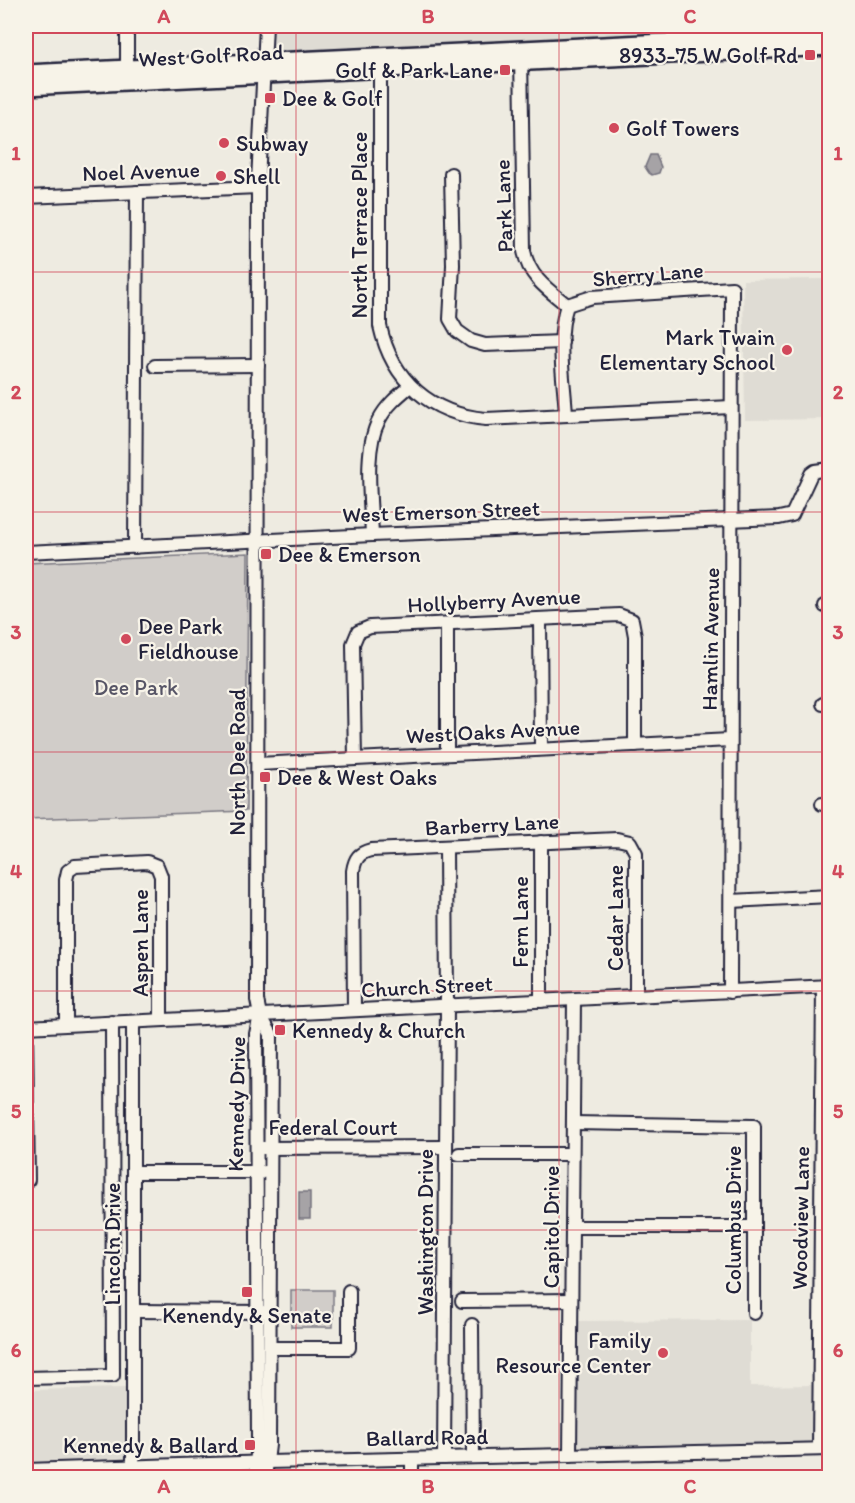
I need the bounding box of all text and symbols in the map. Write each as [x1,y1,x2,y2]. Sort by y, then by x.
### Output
text: A [157,4,171,28]
text: B [422,4,435,28]
text: C [684,4,697,28]
street label: West Golf Road [138,38,285,73]
place label: 8933-75 W Golf Rd [619,42,798,69]
marker: 8933-75 W Golf Rd [803,48,817,62]
place label: Golf & Park Lane [335,57,493,84]
marker: Golf & Park Lane [498,63,512,77]
place label: Dee & Golf [282,85,383,112]
marker: Dee & Golf [263,91,277,105]
place label: Golf Towers [626,115,740,142]
marker: Golf Towers [607,121,621,135]
place label: Subway [236,130,309,157]
street label: North Terrace Place [346,132,373,318]
marker: Subway [217,136,231,150]
text: 1 [11,141,21,165]
text: 1 [833,141,843,165]
street label: Noel Avenue [82,156,200,187]
street label: Park Lane [488,159,519,253]
place label: Shell [233,163,280,190]
marker: Shell [214,169,228,183]
street label: Sherry Lane [591,256,705,293]
place label: Mark Twain Elementary School [600,324,776,376]
marker: Mark Twain Elementary School [780,343,794,357]
text: 2 [11,380,22,404]
text: 2 [833,380,844,404]
street label: West Emerson Street [342,495,540,528]
place label: Dee & Emerson [278,541,421,568]
marker: Dee & Emerson [259,547,273,561]
street label: Hamlin Avenue [696,567,725,711]
street label: Hollyberry Avenue [407,582,581,619]
place label: Dee Park Fieldhouse [138,613,239,665]
text: 3 [11,620,22,644]
text: 3 [833,620,844,644]
marker: Dee Park Fieldhouse [119,632,133,646]
park label: Dee Park [94,674,178,701]
street label: North Dee Road [224,688,251,836]
street label: West Oaks Avenue [405,713,581,750]
place label: Dee & West Oaks [277,764,437,791]
marker: Dee & West Oaks [258,770,272,784]
street label: Barberry Lane [424,807,560,842]
text: 4 [10,859,22,883]
text: 4 [832,859,844,883]
street label: Cedar Lane [602,865,629,971]
street label: Fern Lane [507,876,534,968]
street label: Aspen Lane [127,889,154,997]
street label: Church Street [360,970,494,1003]
place label: Kennedy & Church [292,1017,465,1044]
marker: Kennedy & Church [273,1023,287,1037]
street label: Kennedy Drive [222,1036,251,1172]
text: 5 [11,1099,22,1123]
text: 5 [833,1099,844,1123]
street label: Federal Court [269,1114,397,1141]
street label: Columbus Drive [720,1146,747,1294]
street label: Woodview Lane [786,1146,815,1290]
street label: Washington Drive [412,1149,439,1315]
street label: Capitol Drive [538,1165,565,1289]
street label: Lincoln Drive [99,1182,126,1306]
marker: Kenendy & Senate [240,1285,254,1299]
place label: Kenendy & Senate [162,1302,332,1329]
place label: Family Resource Center [496,1327,652,1379]
text: 6 [11,1338,22,1362]
text: 6 [833,1338,844,1362]
marker: Family Resource Center [656,1346,670,1360]
street label: Ballard Road [366,1423,489,1452]
place label: Kennedy & Ballard [63,1432,238,1459]
marker: Kennedy & Ballard [243,1438,257,1452]
text: A [157,1474,171,1498]
text: B [422,1474,435,1498]
text: C [684,1474,697,1498]

